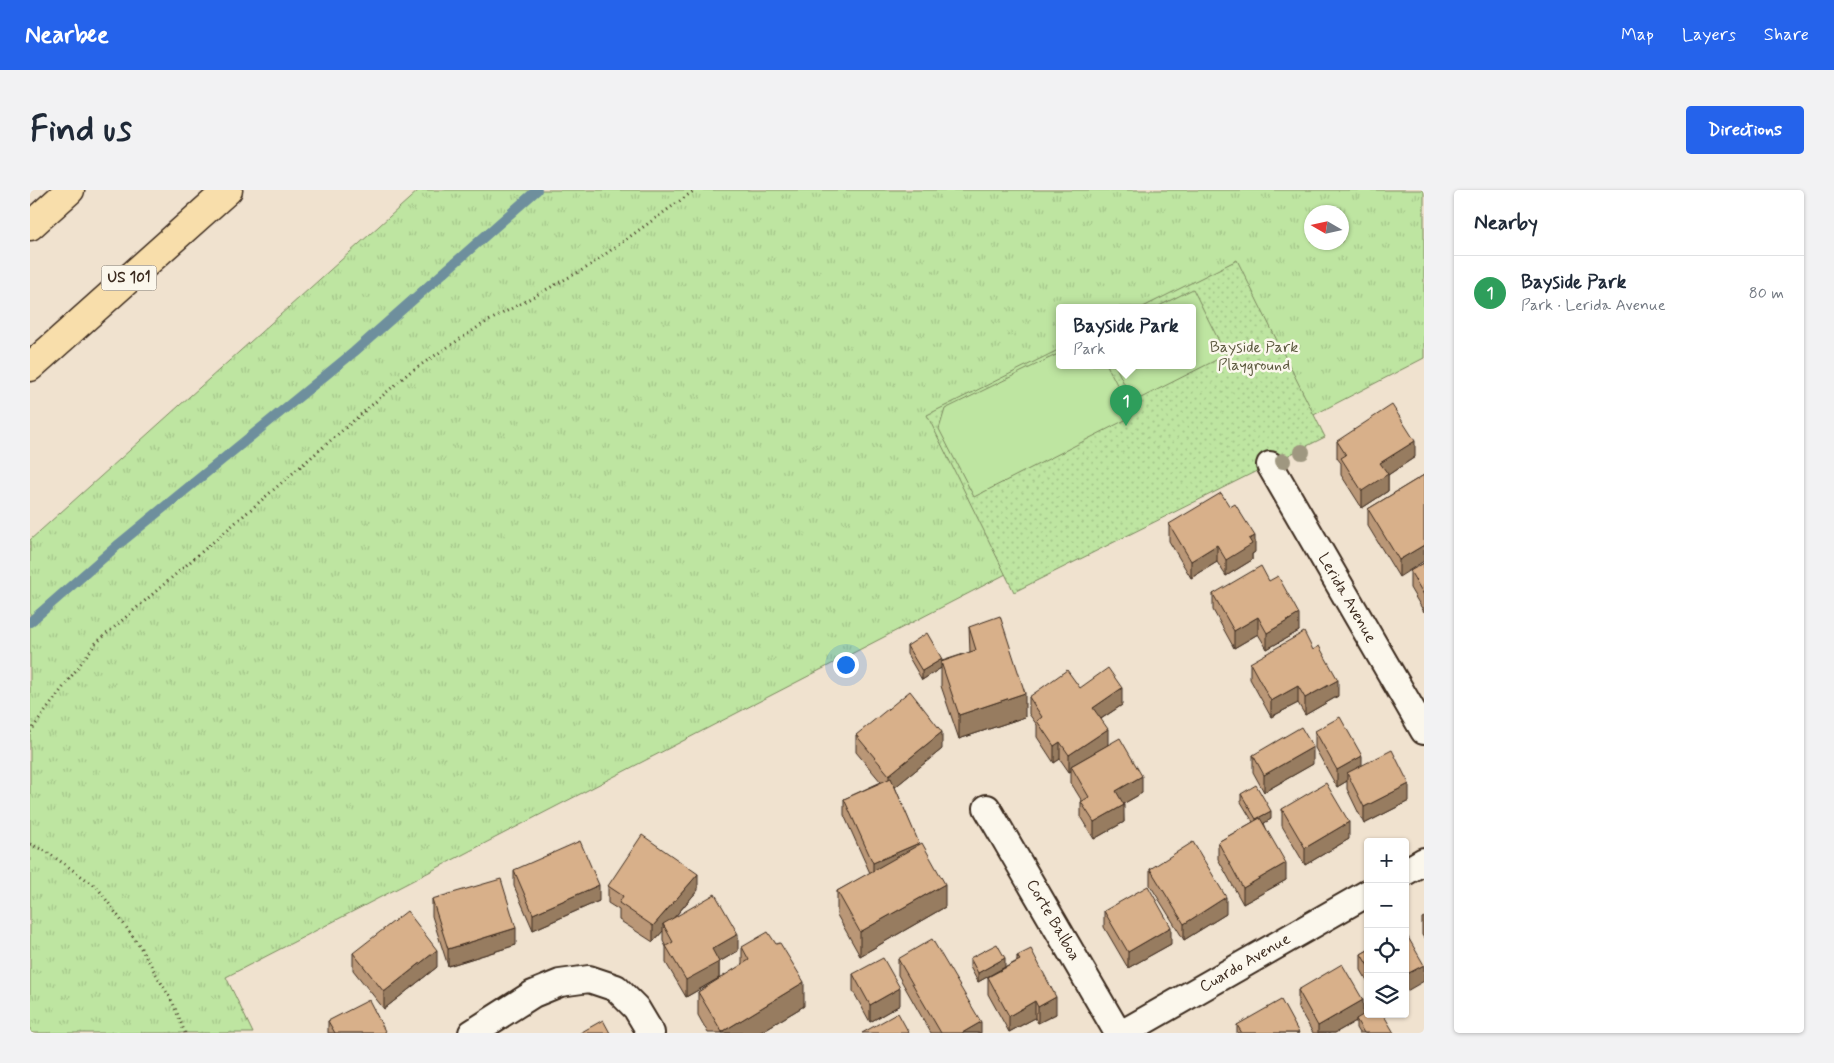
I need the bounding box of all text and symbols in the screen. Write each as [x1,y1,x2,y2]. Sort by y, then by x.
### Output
text: Nearbee [25,20,109,51]
text: Map [1621,23,1654,47]
text: Layers [1682,23,1736,47]
text: Share [1764,23,1809,47]
button: Directions [1686,106,1804,154]
text: Find us [30,107,132,153]
north arrow [1304,205,1349,250]
text: Nearby [1474,209,1538,237]
road number: US 101 [102,266,156,290]
text: Bayside Park [1521,270,1626,295]
text: 1 [1486,283,1494,304]
text: 80 m [1749,283,1784,304]
text: Park · Lerida Avenue [1521,295,1666,316]
popup [1056,304,1196,369]
text: Bayside Park [1073,314,1179,339]
park label: Bayside Park Playground [1210,337,1298,376]
text: Park [1073,339,1105,360]
pin: 1 [1110,385,1142,426]
street label: Lerida Avenue [1313,549,1381,647]
your location [833,652,859,678]
map controls [1364,838,1409,1018]
button: + [1364,838,1409,883]
street label: Corte Balboa [1021,875,1085,965]
button: − [1364,883,1409,928]
street label: Cuardo Avenue [1196,928,1294,998]
button: locate [1364,928,1409,973]
button: layers [1364,973,1409,1018]

